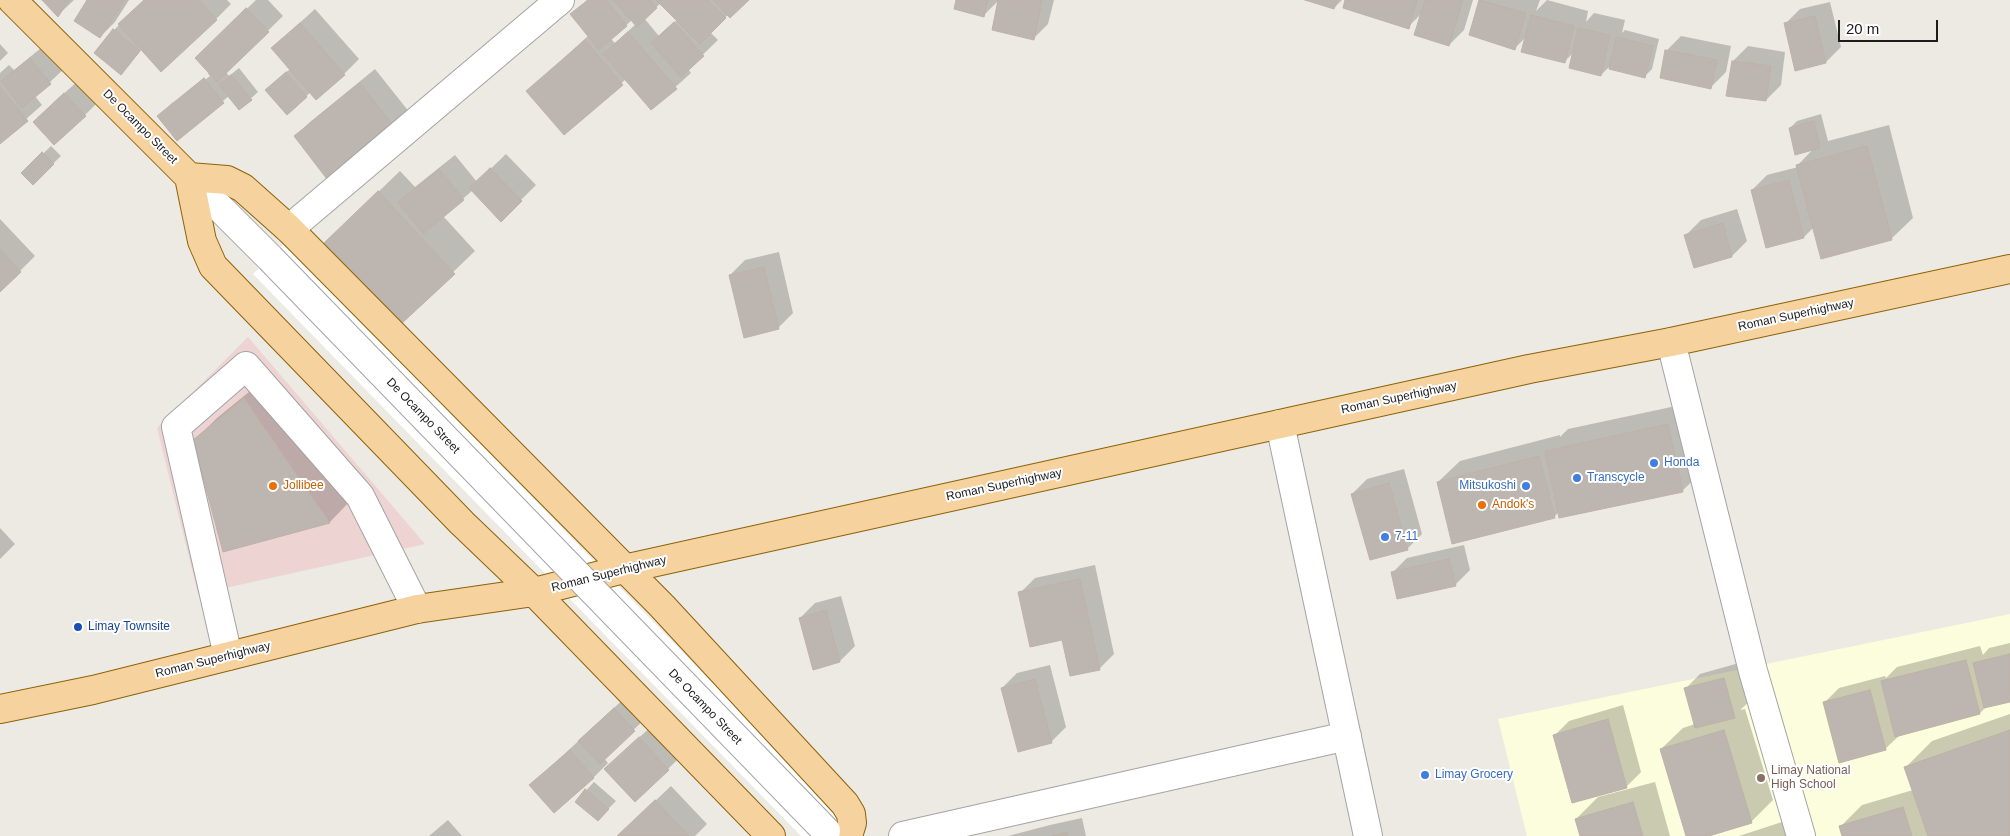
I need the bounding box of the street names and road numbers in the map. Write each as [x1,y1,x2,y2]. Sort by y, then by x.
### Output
street label: De Ocampo Street [100,87,180,167]
street label: Roman Superhighway [1737,296,1855,334]
street label: De Ocampo Street [383,375,463,457]
street label: Roman Superhighway [1340,379,1458,417]
street label: Roman Superhighway [945,466,1063,504]
street label: Roman Superhighway [550,553,668,595]
street label: Roman Superhighway [154,639,272,681]
street label: De Ocampo Street [665,666,745,748]

